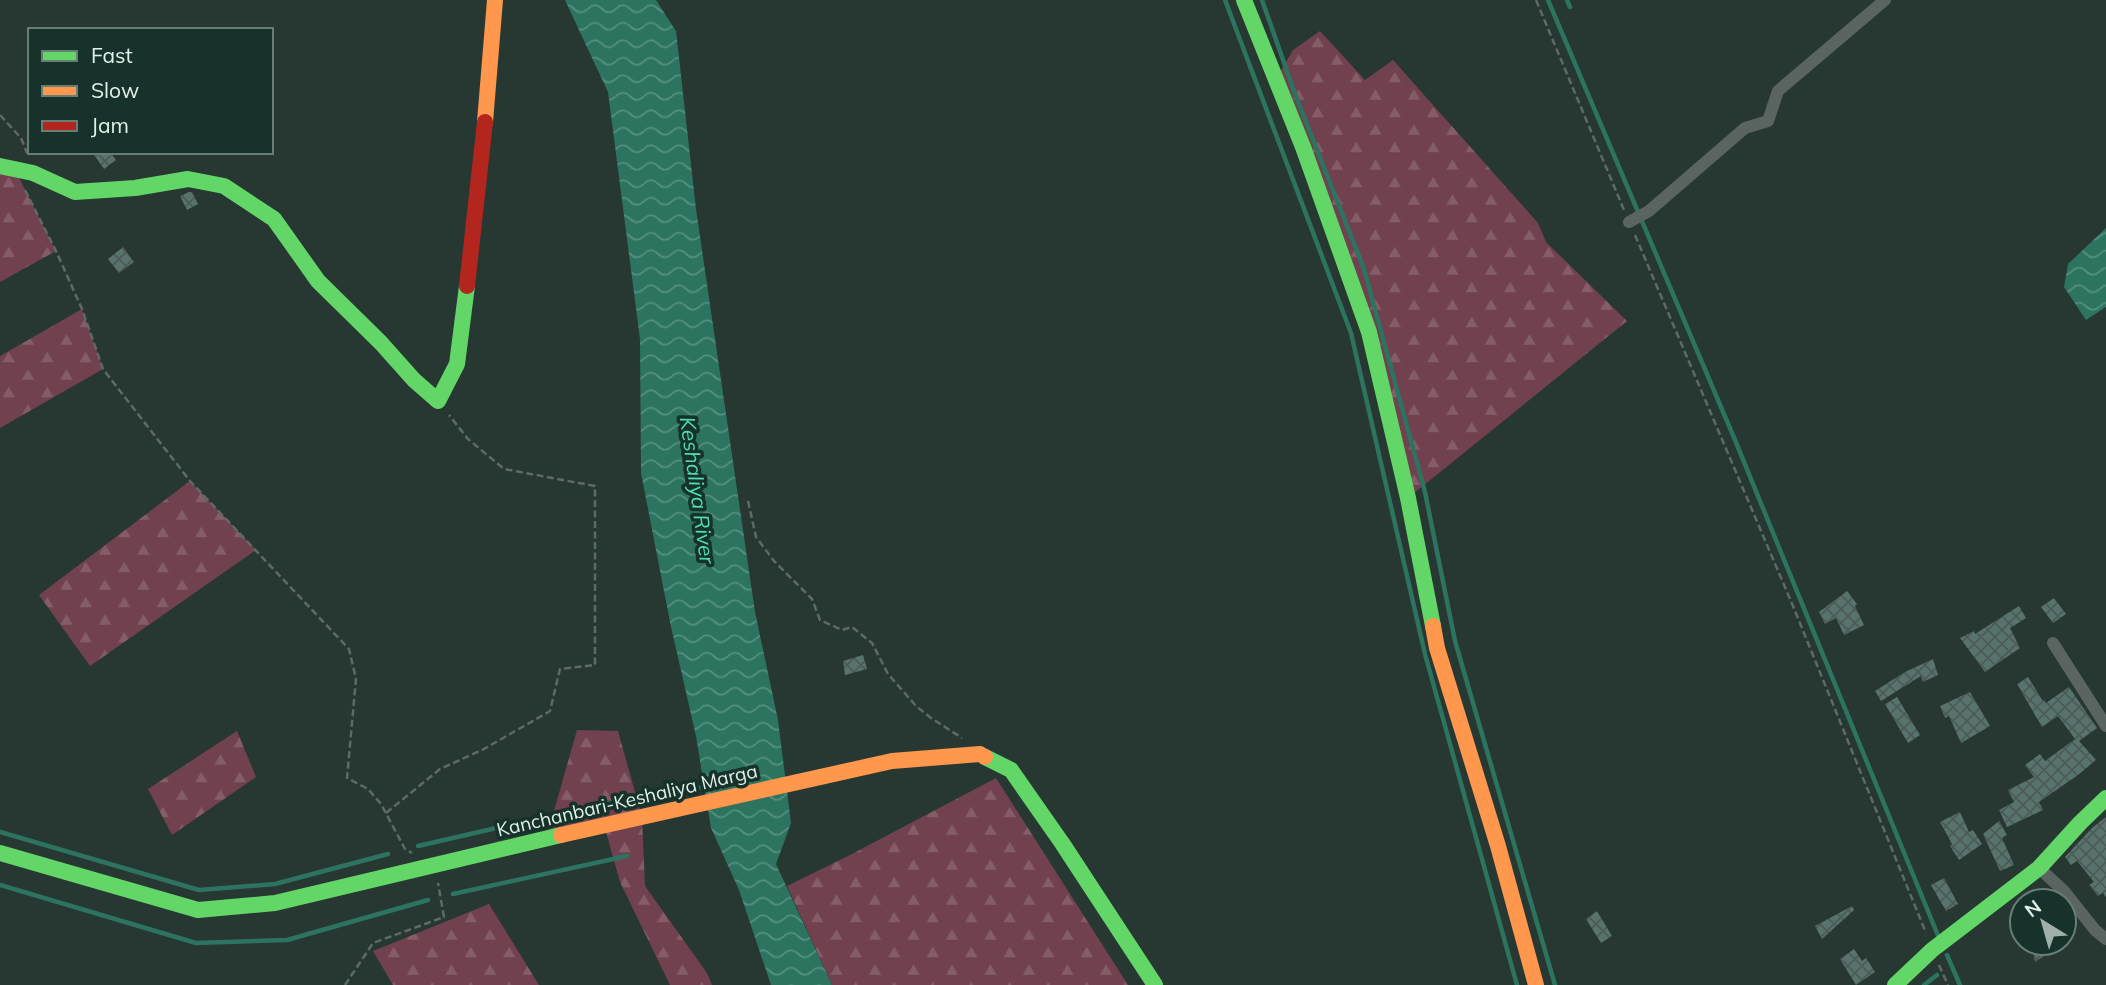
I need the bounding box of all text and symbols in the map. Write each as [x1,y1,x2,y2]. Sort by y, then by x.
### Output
legend [28,28,273,154]
text: Fast [91,42,133,68]
text: Slow [91,77,139,103]
text: Jam [91,112,129,138]
water label: Keshaliya River [675,415,721,567]
street label: Kanchanbari-Keshaliya Marga [494,758,760,842]
north arrow [2008,887,2078,957]
text: N [2020,895,2046,922]

